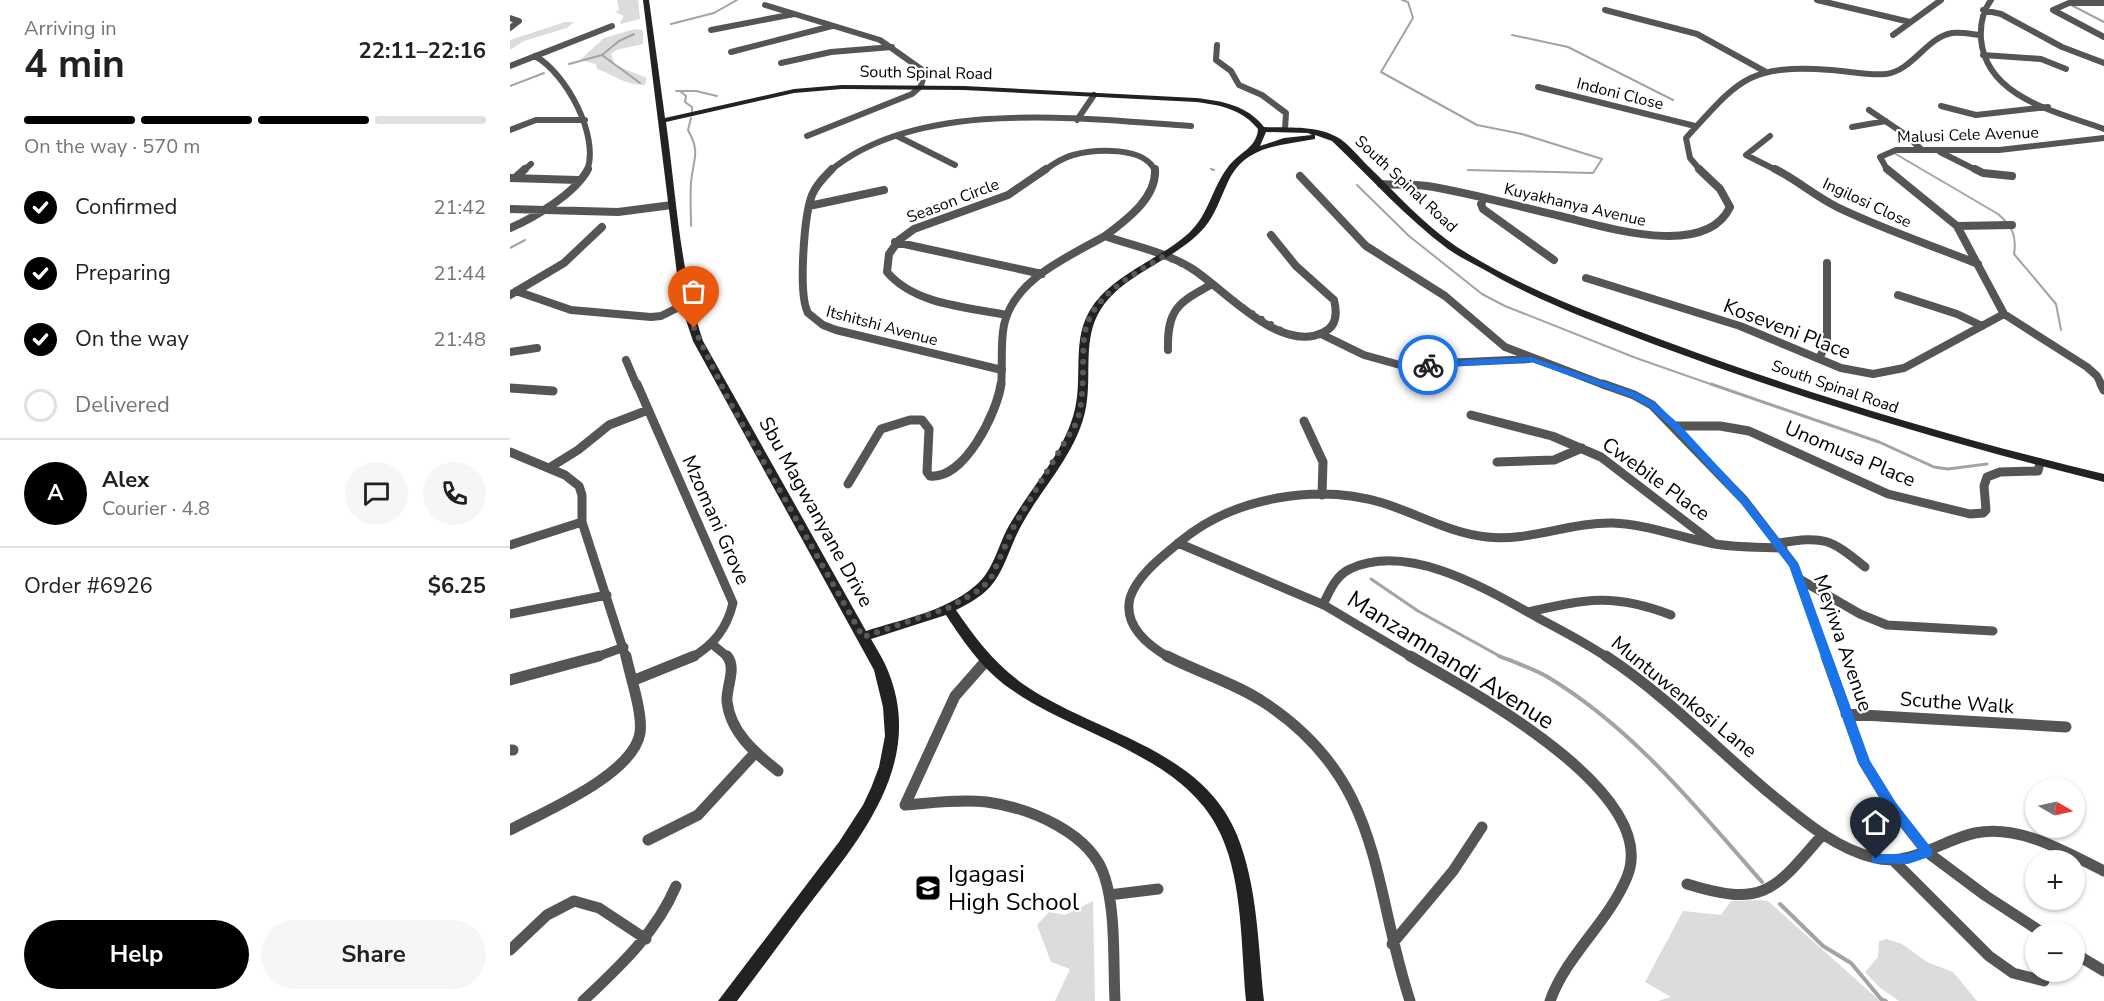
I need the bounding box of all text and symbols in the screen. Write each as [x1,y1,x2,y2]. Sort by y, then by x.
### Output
text: Arriving in [24,15,117,42]
text: 22:11–22:16 [358,36,486,66]
text: 4 min [24,38,125,91]
street label: South Spinal Road [859,61,993,85]
street label: Indoni Close [1574,73,1666,115]
street label: Malusi Cele Avenue [1897,122,2039,148]
street label: South Spinal Road [1350,131,1462,237]
text: On the way · 570 m [24,133,200,160]
street label: Season Circle [904,173,1002,229]
street label: Ingilosi Close [1819,173,1915,233]
street label: Kuyakhanya Avenue [1502,178,1648,232]
icon: check [24,191,57,224]
text: Confirmed [75,192,177,222]
text: 21:42 [433,194,486,221]
icon: check [24,257,57,290]
text: Preparing [75,258,171,288]
text: 21:44 [433,260,486,287]
pin [668,266,719,328]
icon: bag [677,275,710,308]
street label: Koseveni Place [1719,292,1855,366]
street label: Itshitshi Avenue [824,301,940,351]
icon: check [24,323,57,356]
text: On the way [75,324,189,354]
text: 21:48 [433,326,486,353]
courier [1398,335,1458,395]
icon: bike [1412,349,1445,382]
street label: South Spinal Road [1769,355,1901,419]
text: Delivered [75,390,170,420]
street label: Sbu Magwanyane Drive [752,412,880,612]
street label: Unomusa Place [1780,414,1920,494]
street label: Cwebile Place [1597,431,1715,527]
street label: Mzomani Grove [675,451,757,589]
button: chat [345,462,408,525]
button: phone [423,462,486,525]
text: Alex [102,465,149,495]
text: A [47,478,64,508]
text: Courier · 4.8 [102,495,210,522]
text: Order #6926 [24,571,153,601]
text: $6.25 [428,571,486,601]
street label: Meyiwa Avenue [1807,571,1879,715]
street label: Manzamnandi Avenue [1341,583,1561,737]
street label: Muntuwenkosi Lane [1605,630,1763,764]
street label: Scuthe Walk [1899,686,2016,721]
north arrow [2025,778,2085,838]
map controls [2025,778,2085,982]
pin [1850,797,1901,859]
icon: home [1859,806,1892,839]
button: + [2025,850,2085,910]
place label: Igagasi High School [948,858,1079,918]
school or university icon: Igagasi High School [913,873,943,903]
button: Help [24,920,249,989]
button: Share [261,920,486,989]
button: − [2025,922,2085,982]

